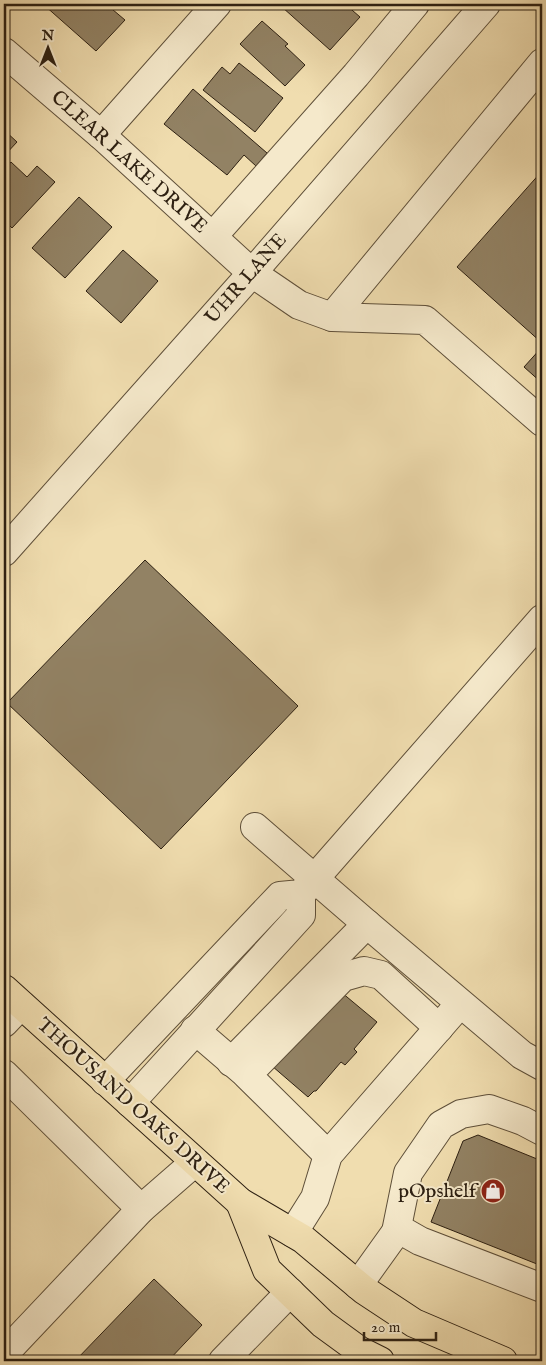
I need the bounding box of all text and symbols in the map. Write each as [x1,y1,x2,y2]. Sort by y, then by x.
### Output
north arrow [22,22,72,72]
text: N [41,27,54,45]
street label: CLEAR LAKE DRIVE [45,85,213,239]
street label: UHR LANE [200,228,292,330]
street label: THOUSAND OAKS DRIVE [31,1013,235,1199]
shop icon: pOpshelf [480,1178,506,1204]
place label: pOpshelf [398,1179,480,1204]
scale bar [364,1310,436,1342]
text: 20 m [371,1318,401,1337]

